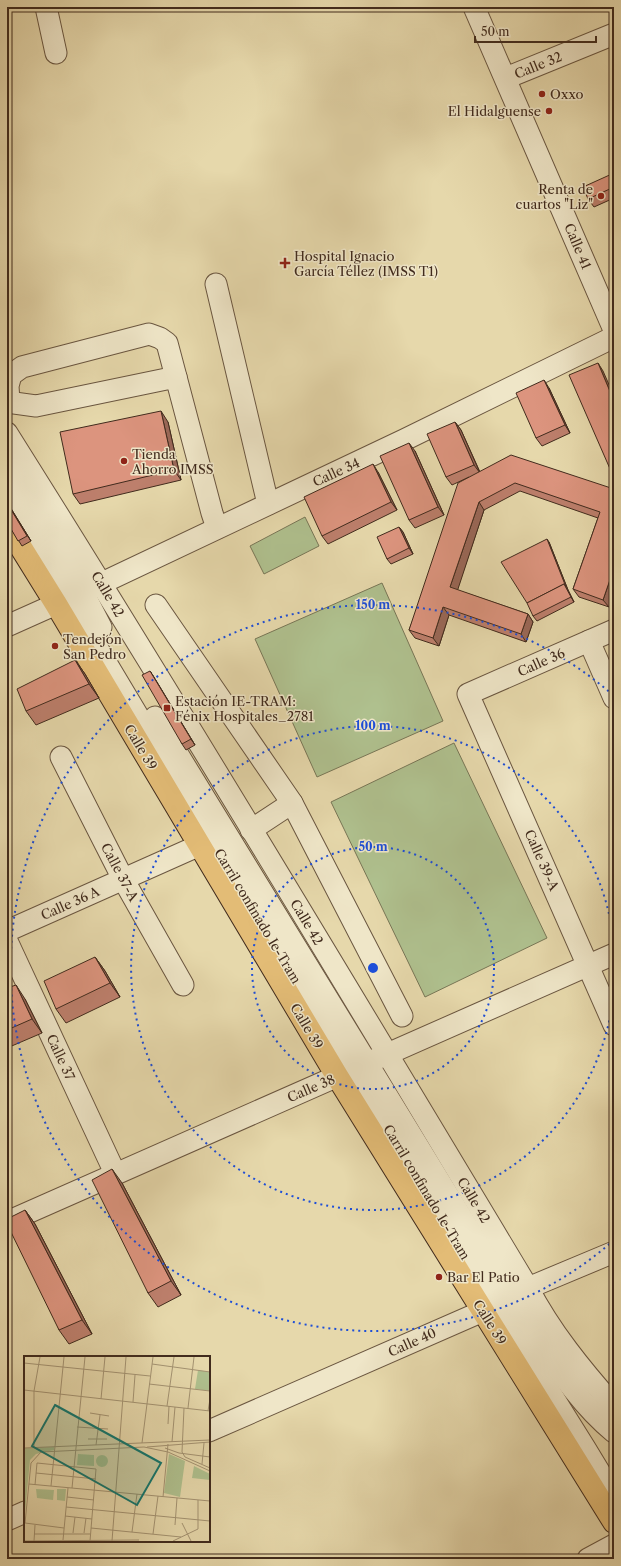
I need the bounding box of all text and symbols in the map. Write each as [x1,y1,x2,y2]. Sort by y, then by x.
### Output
scale bar [475,18,596,44]
text: 50 m [481,24,510,39]
street label: Calle 32 [512,48,564,82]
place label: Oxxo [550,86,584,102]
marker: Oxxo [537,89,547,99]
place label: El Hidalguense [448,103,541,119]
marker: El Hidalguense [544,106,554,116]
place label: Renta de cuartos "Liz" [516,181,593,212]
marker: Renta de cuartos "Liz" [596,191,606,201]
street label: Calle 41 [561,221,595,272]
place label: Hospital Ignacio García Téllez (IMSS T1) [294,248,438,279]
marker: Hospital Ignacio García Téllez (IMSS T1) [279,257,291,269]
place label: Tienda Ahorro IMSS [131,446,214,477]
street label: Calle 34 [310,454,362,490]
marker: Tienda Ahorro IMSS [119,456,129,466]
street label: Calle 42 [88,568,128,620]
text: 150 m [356,597,390,612]
place label: Tendejón San Pedro [63,631,126,662]
marker: Tendejón San Pedro [50,641,60,651]
street label: Calle 36 [515,644,567,680]
place label: Estación IE-TRAM: Fénix Hospitales_2781 [175,693,314,724]
marker: Estación IE-TRAM: Fénix Hospitales_2781 [162,703,172,713]
text: 100 m [355,718,391,733]
street label: Calle 39 [121,721,161,773]
street label: Calle 39-A [521,827,563,893]
text: 50 m [358,839,388,854]
street label: Calle 37-A [98,840,142,904]
street label: Carril confinado Ie-Tram [211,846,305,986]
street label: Calle 36 A [38,883,102,923]
street label: Calle 42 [287,896,327,948]
centre of rings [366,961,380,975]
street label: Calle 39 [287,1000,327,1052]
street label: Calle 37 [43,1031,79,1083]
street label: Calle 38 [285,1071,337,1105]
street label: Carril confinado Ie-Tram [380,1122,474,1262]
street label: Calle 42 [454,1174,494,1226]
place label: Bar El Patio [447,1269,520,1285]
marker: Bar El Patio [434,1272,444,1282]
street label: Calle 39 [470,1297,510,1347]
street label: Calle 40 [385,1324,439,1360]
inset map [24,1356,210,1542]

